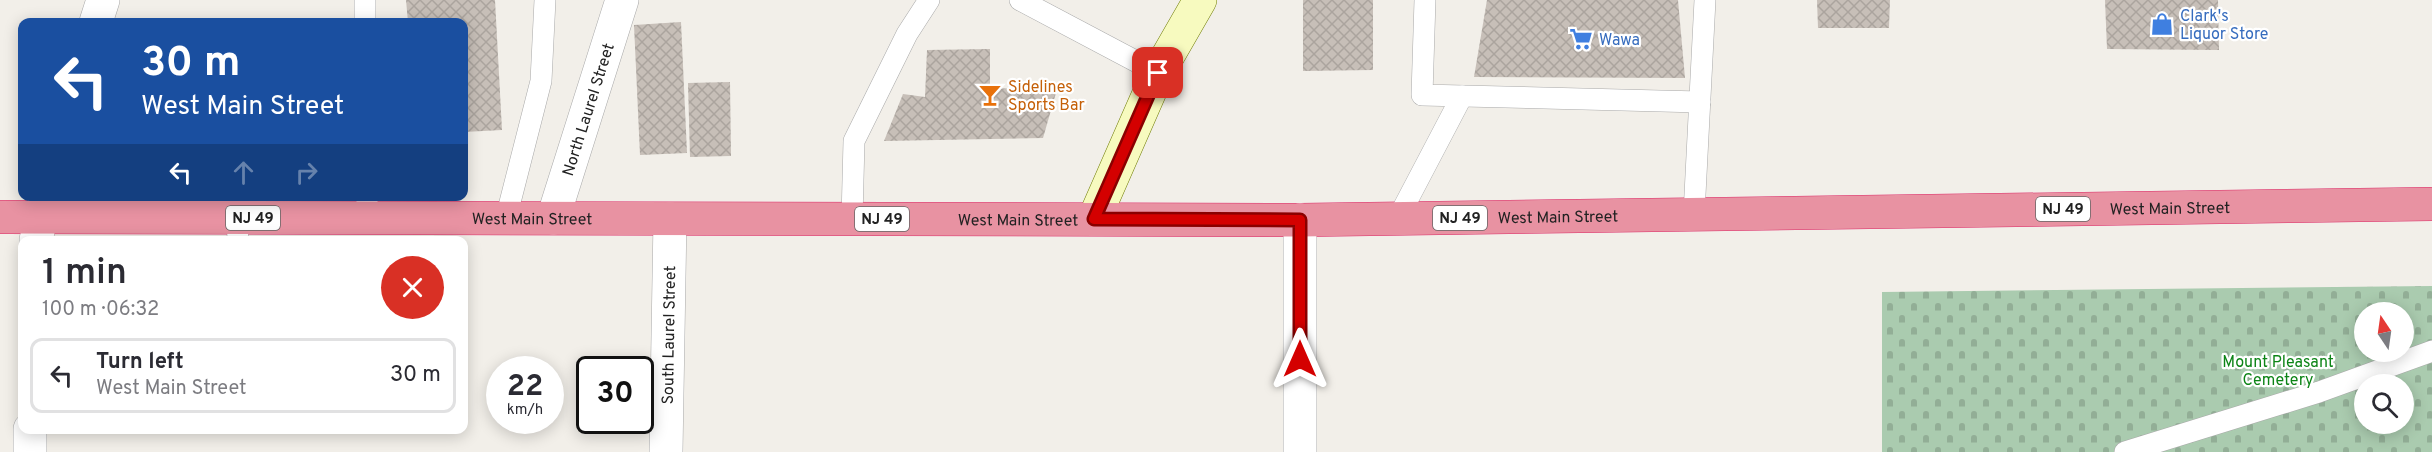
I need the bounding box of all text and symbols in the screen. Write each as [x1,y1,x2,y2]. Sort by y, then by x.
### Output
place label: Clark's Liquor Store [2180,7,2268,45]
shop icon: Clark's Liquor Store [2149,11,2175,37]
supermarket icon: Wawa [1568,26,1594,52]
place label: Wawa [1599,31,1640,51]
text: 30 m [141,38,240,91]
street label: North Laurel Street [559,41,620,179]
icon: left [42,42,120,120]
pin [1132,47,1183,98]
icon: arrive [1141,56,1174,89]
place label: Sidelines Sports Bar [1008,78,1085,116]
bar icon: Sidelines Sports Bar [977,82,1003,108]
text: West Main Street [141,90,344,124]
icon: left [164,156,197,189]
icon: ahead [227,156,260,189]
icon: right [290,156,323,189]
road number: NJ 49 [2036,197,2090,221]
street label: West Main Street [2110,199,2230,221]
road number: NJ 49 [226,206,280,230]
road number: NJ 49 [1433,206,1487,230]
road number: NJ 49 [855,207,909,231]
street label: West Main Street [1498,208,1618,229]
street label: West Main Street [472,210,592,230]
street label: West Main Street [958,211,1078,231]
text: 1 min [42,251,127,297]
button: close [381,256,444,319]
street label: South Laurel Street [659,265,681,405]
text: 100 m · 06:32 [42,297,159,323]
north arrow [2354,302,2414,362]
map controls [2354,302,2414,434]
position arrow [1268,327,1332,391]
text: Turn left [96,349,184,376]
park label: Mount Pleasant Cemetery [2222,353,2334,391]
speed limit sign: 30 [576,356,654,434]
icon: left [45,359,78,392]
text: 30 m [390,362,441,389]
text: 22 [507,369,543,406]
button: search [2354,374,2414,434]
text: West Main Street [96,376,247,402]
text: km/h [507,401,543,420]

